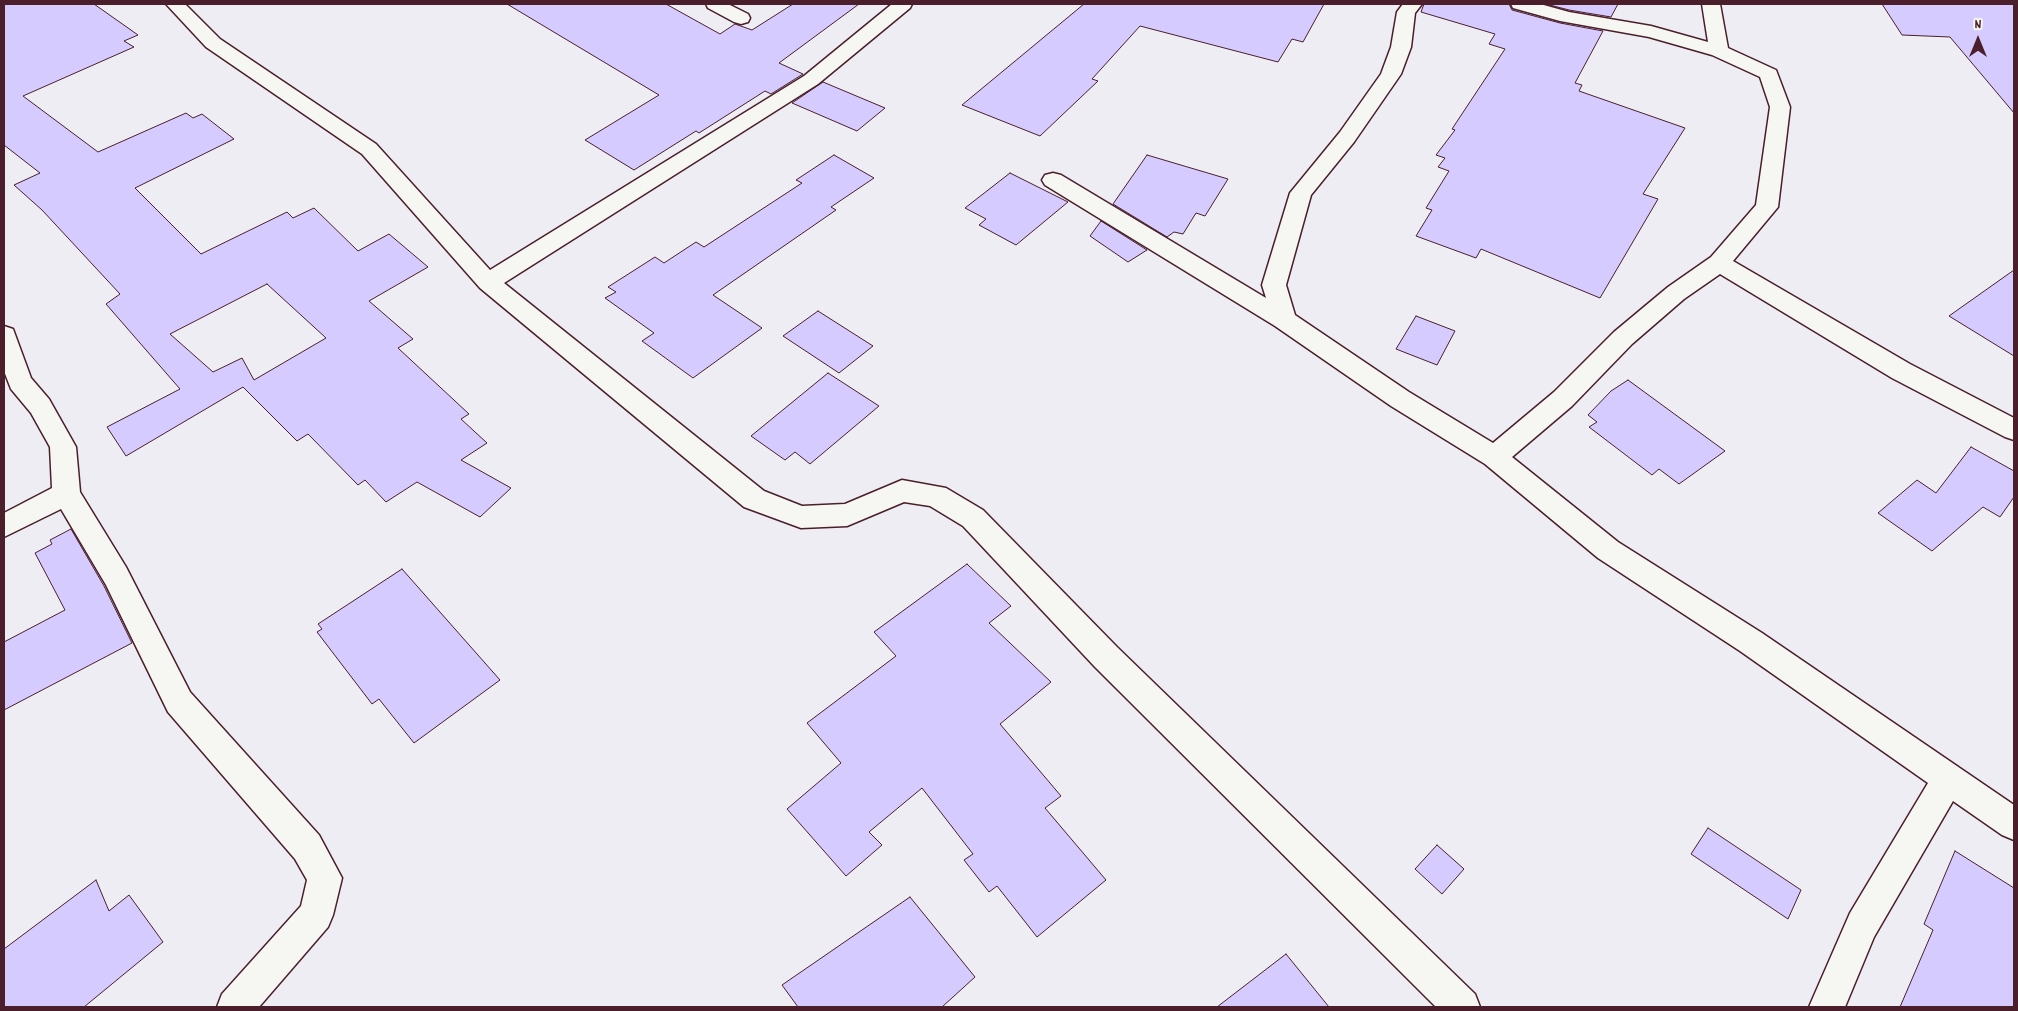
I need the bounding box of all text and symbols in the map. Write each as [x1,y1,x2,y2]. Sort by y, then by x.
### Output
north arrow [1953,15,2003,65]
text: N [1975,15,1981,35]

